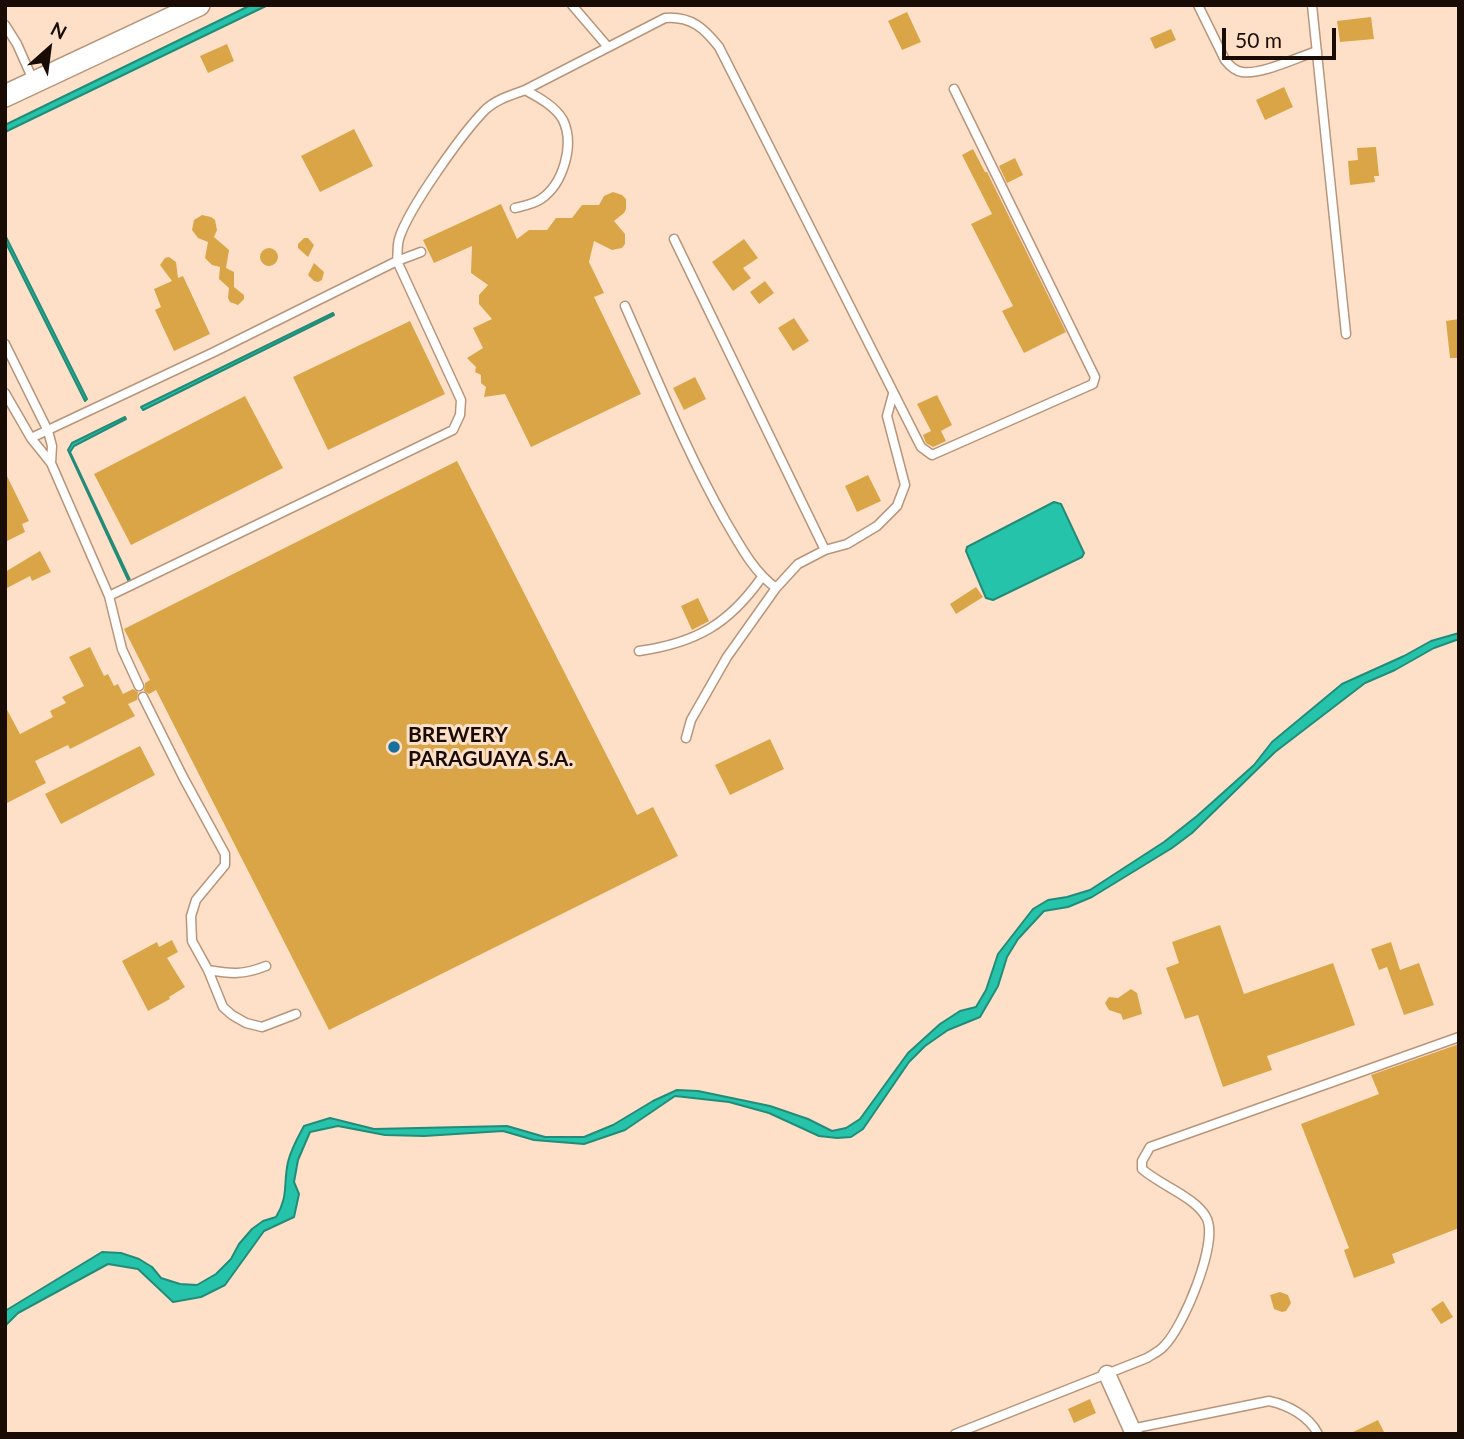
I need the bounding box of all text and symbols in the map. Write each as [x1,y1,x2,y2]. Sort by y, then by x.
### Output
north arrow [14,14,84,84]
scale bar [1226,14,1340,58]
text: N [47,16,71,44]
text: 50 m [1235,27,1282,52]
place label: BREWERY PARAGUAYA S.A. [408,722,573,772]
marker: BREWERY PARAGUAYA S.A. [386,739,402,755]

